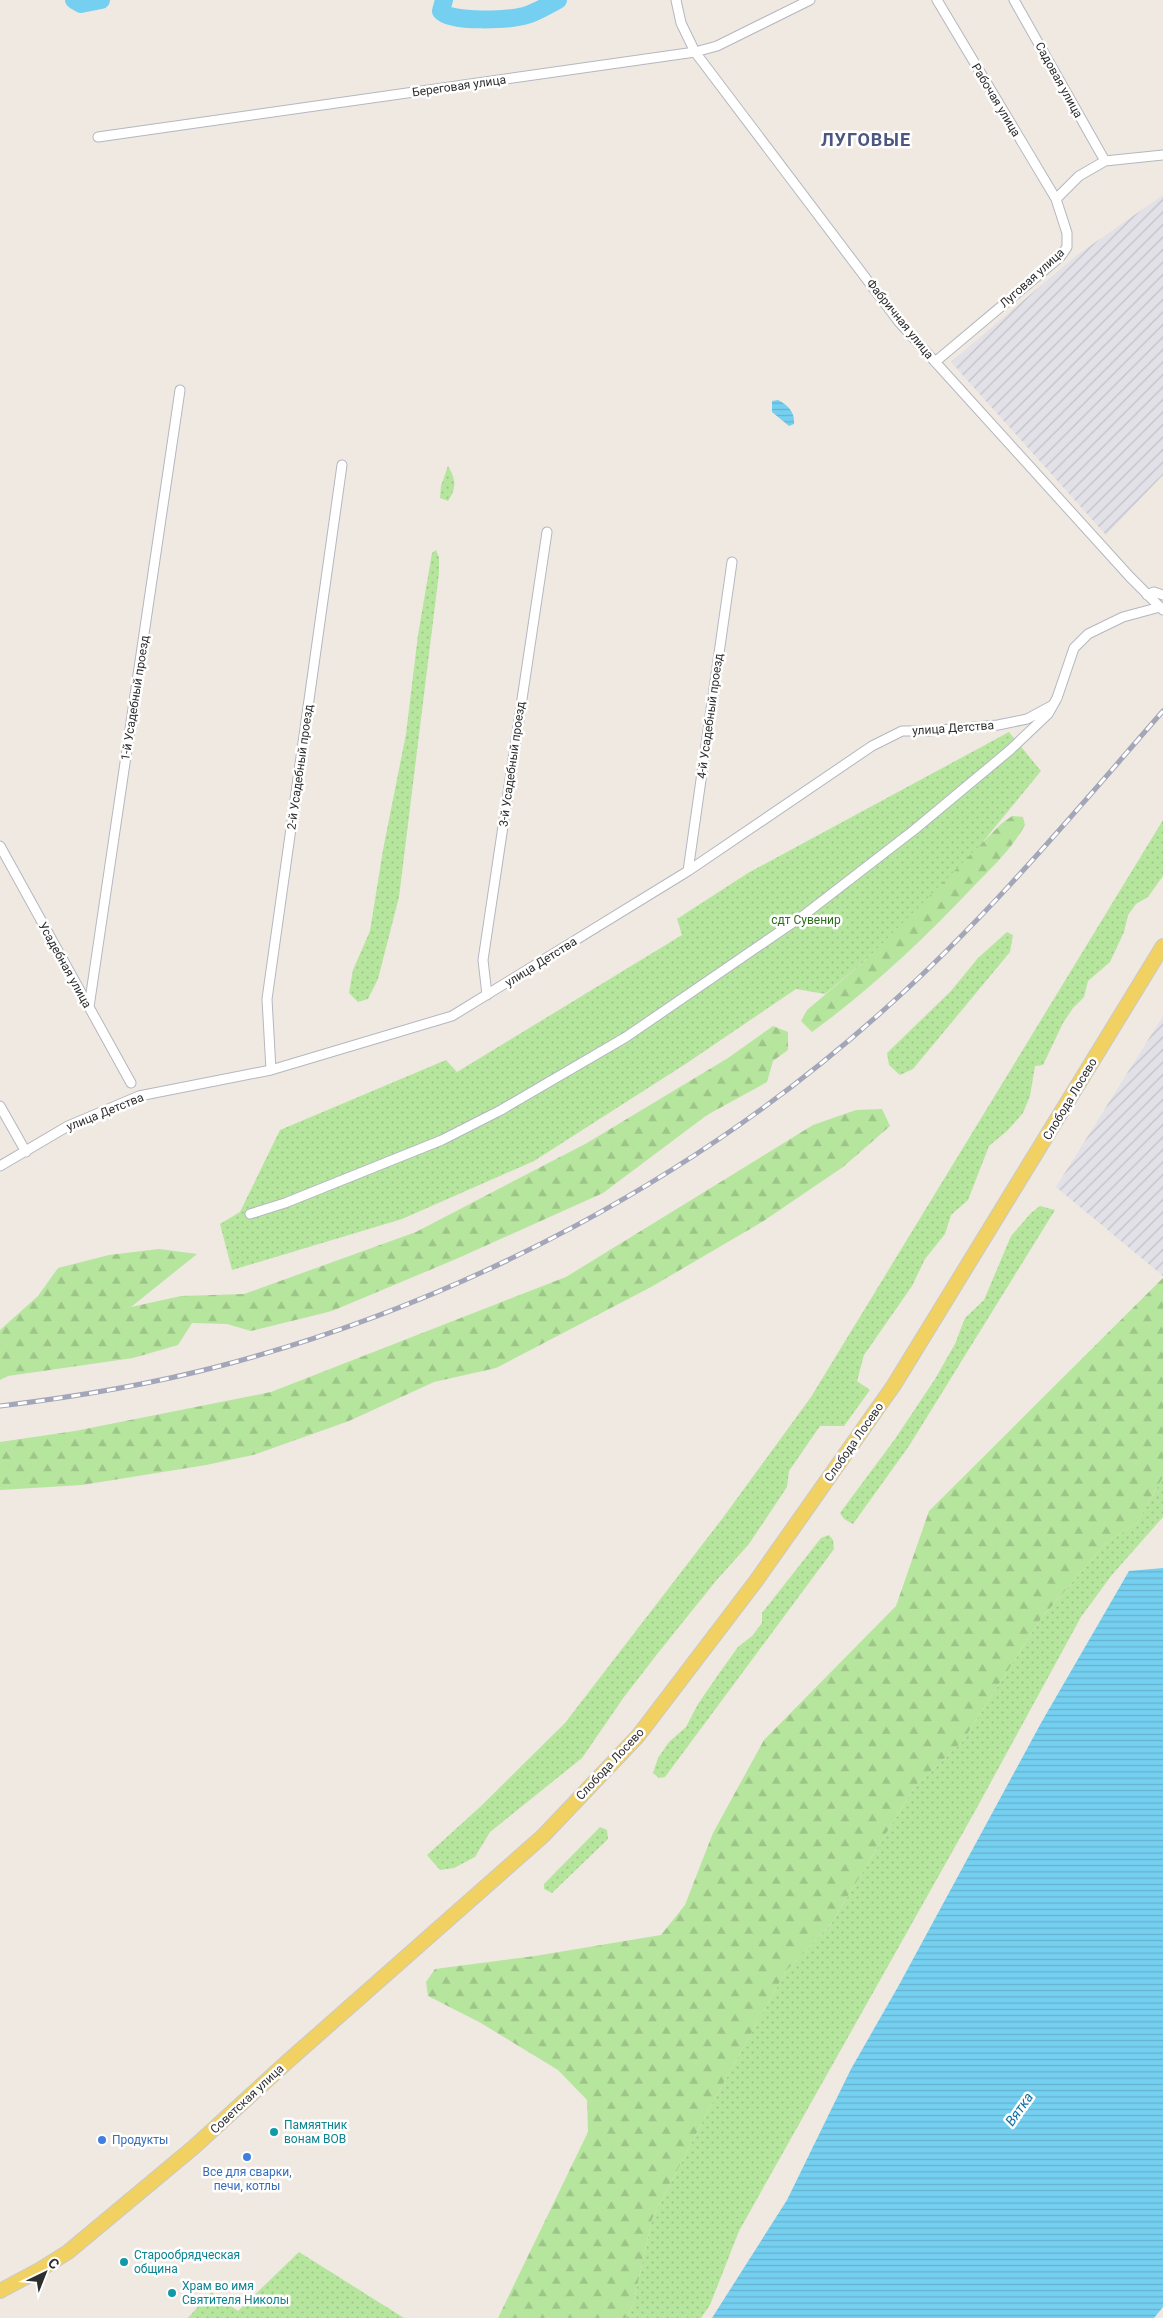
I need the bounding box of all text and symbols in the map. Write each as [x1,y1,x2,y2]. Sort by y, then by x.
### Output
street label: Садовая улица [1032,40,1086,120]
street label: Рабочая улица [969,61,1023,139]
street label: Береговая улица [411,72,507,100]
district label: ЛУГОВЫЕ [821,129,911,150]
street label: Луговая улица [997,245,1067,311]
street label: Фабричная улица [864,276,936,362]
street label: 1-й Усадебный проезд [118,634,152,762]
street label: 4-й Усадебный проезд [694,652,726,780]
street label: 3-й Усадебный проезд [496,700,528,828]
street label: 2-й Усадебный проезд [284,703,316,831]
street label: улица Детства [912,718,994,738]
park label: сдт Сувенир [771,913,841,927]
street label: Усадебная улица [36,920,94,1010]
street label: улица Детства [503,934,579,990]
street label: Слобода Лосево [1040,1055,1100,1143]
street label: улица Детства [64,1090,146,1134]
street label: Слобода Лосево [822,1400,887,1484]
street label: Слобода Лосево [573,1725,647,1803]
street label: Советская улица [208,2062,286,2136]
water label: Вятка [1002,2089,1036,2129]
place label: Памяятник вонам ВОВ [284,2118,348,2146]
marker: Памяятник вонам ВОВ [268,2126,280,2138]
place label: Продукты [112,2133,168,2147]
marker: Продукты [96,2134,108,2146]
marker: Все для сварки, печи, котлы [241,2151,253,2163]
place label: Все для сварки, печи, котлы [202,2165,292,2193]
north arrow [20,2248,70,2298]
place label: Старообрядческая община [134,2248,240,2276]
text: С [45,2255,63,2272]
marker: Старообрядческая община [118,2256,130,2268]
place label: Храм во имя Святителя Николы [182,2279,289,2307]
marker: Храм во имя Святителя Николы [166,2287,178,2299]

